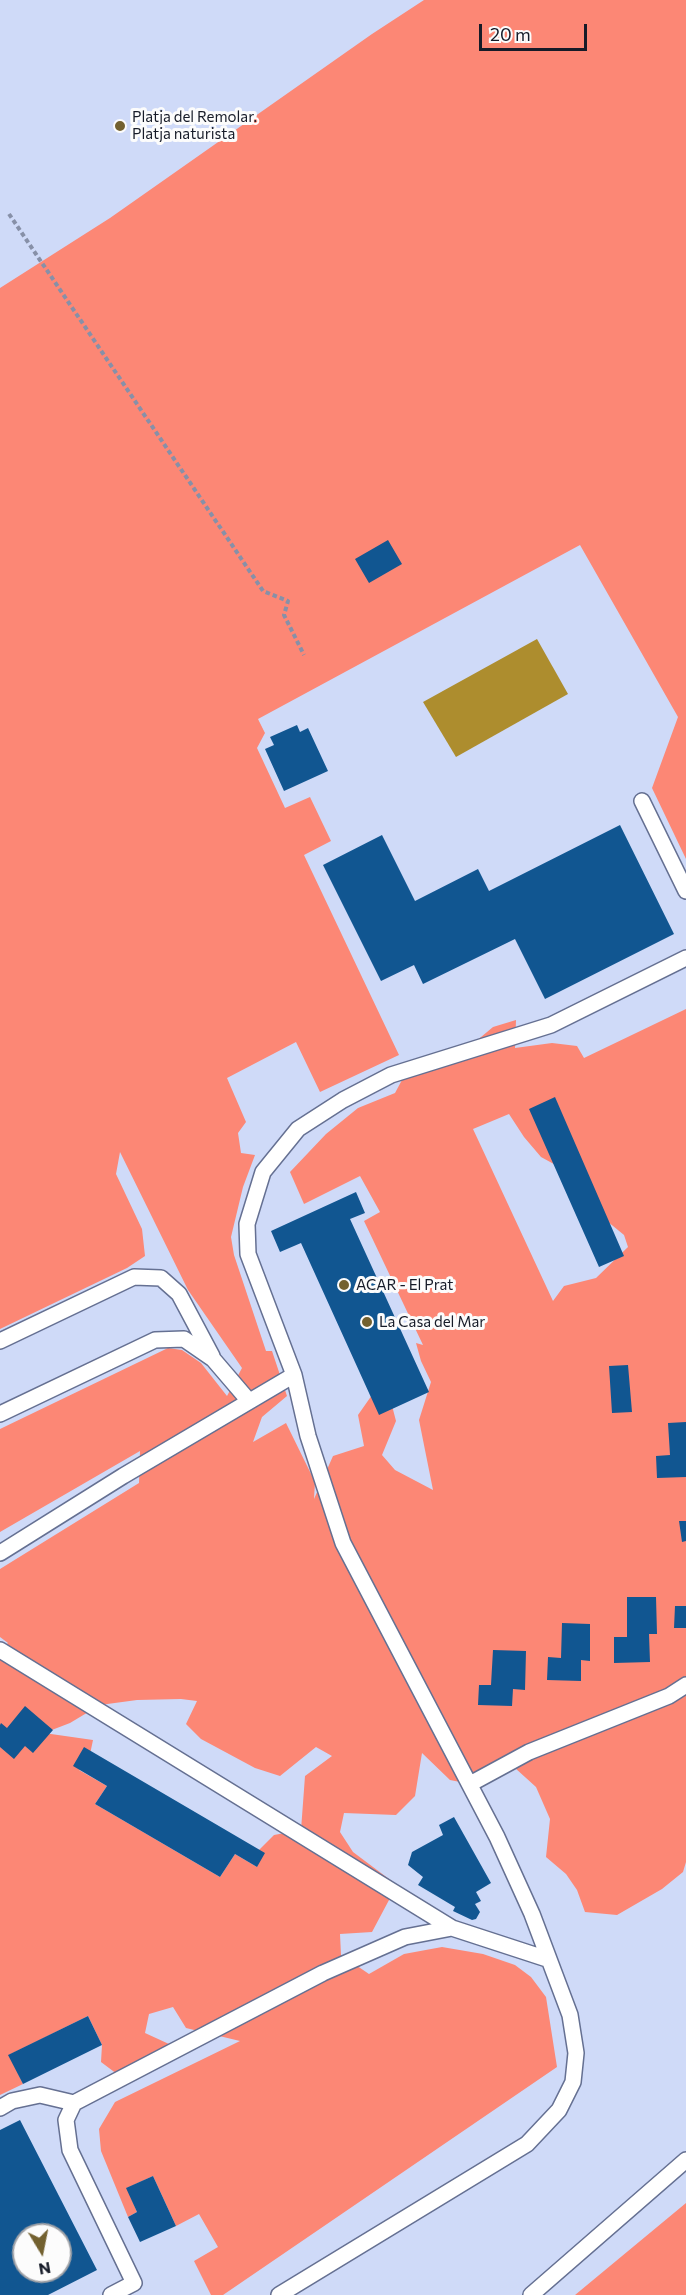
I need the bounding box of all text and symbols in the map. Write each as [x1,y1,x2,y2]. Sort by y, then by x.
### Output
scale bar [482,12,590,50]
text: 20 m [490,23,531,45]
place label: Platja del Remolar. Platja naturista [132,108,257,143]
marker: Platja del Remolar. Platja naturista [113,119,127,133]
place label: ACAR - El Prat [356,1276,453,1294]
marker: ACAR - El Prat [337,1278,351,1292]
place label: La Casa del Mar [379,1313,485,1331]
marker: La Casa del Mar [360,1315,374,1329]
north arrow [12,2223,72,2283]
text: N [37,2259,52,2280]

